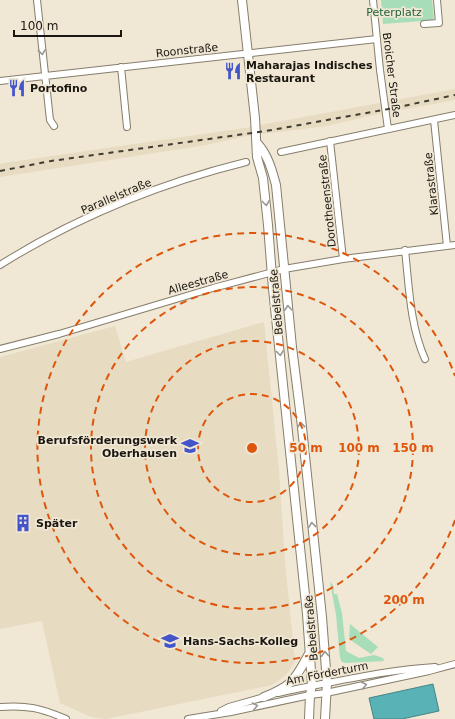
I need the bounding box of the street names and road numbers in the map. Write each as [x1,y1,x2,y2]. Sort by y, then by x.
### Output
street label: Broicher Straße [380,32,403,119]
street label: Roonstraße [155,41,219,60]
street label: Klarastraße [422,152,441,216]
street label: Dorotheenstraße [316,154,339,248]
street label: Parallelstraße [79,176,154,217]
street label: Alleestraße [166,268,230,297]
street label: Bebelstraße [267,268,286,335]
street label: Bebelstraße [302,594,321,661]
street label: Am Förderturm [285,659,369,688]

